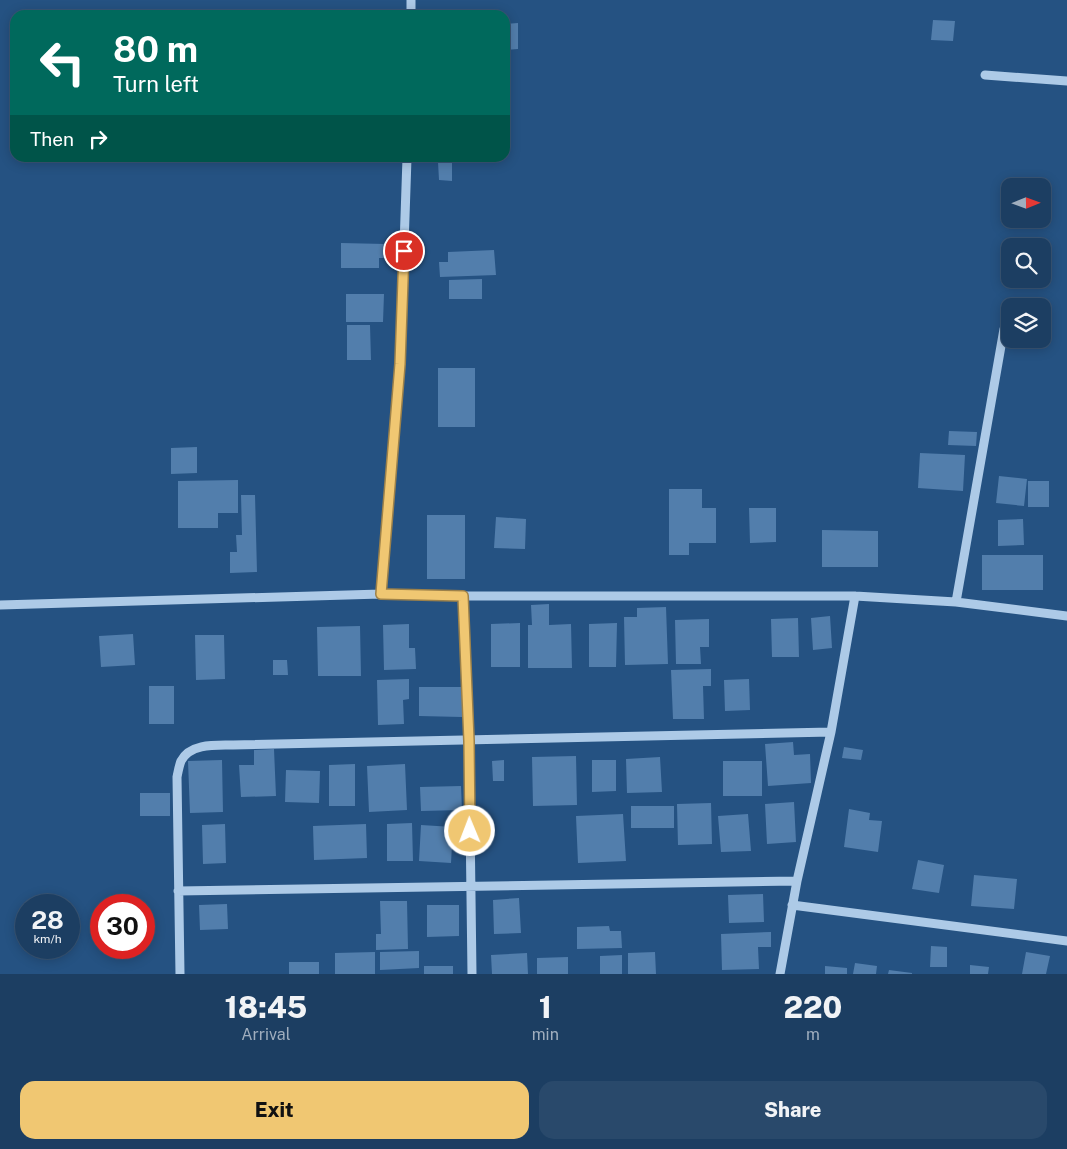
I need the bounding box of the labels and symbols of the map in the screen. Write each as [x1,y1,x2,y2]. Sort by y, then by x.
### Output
north arrow [1001,178,1051,228]
pin [383,230,425,272]
position arrow [443,804,495,856]
speed limit sign: 30 [90,894,155,959]

